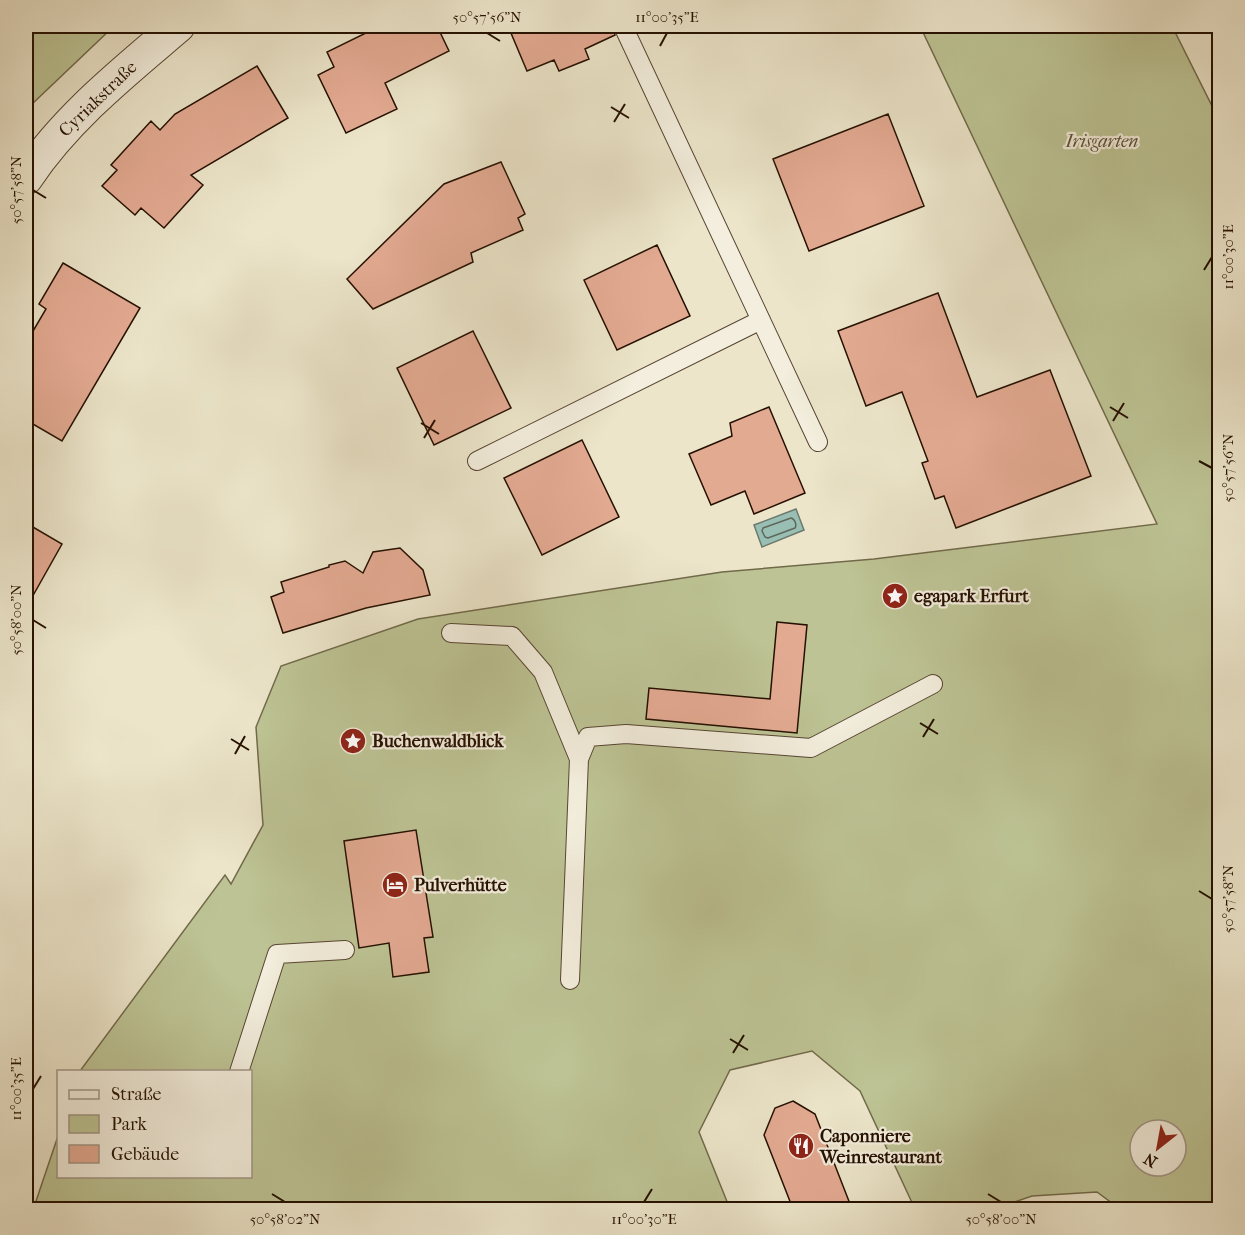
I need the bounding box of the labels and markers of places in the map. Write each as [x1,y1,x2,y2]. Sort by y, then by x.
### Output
place icon: egapark Erfurt [880,581,910,611]
place label: egapark Erfurt [914,586,1029,607]
place icon: Buchenwaldblick [338,726,368,756]
place label: Buchenwaldblick [372,731,504,752]
hotel icon: Pulverhütte [380,870,410,900]
place label: Pulverhütte [414,875,507,896]
place label: Caponniere Weinrestaurant [819,1126,942,1168]
restaurant icon: Caponniere Weinrestaurant [786,1131,816,1161]

